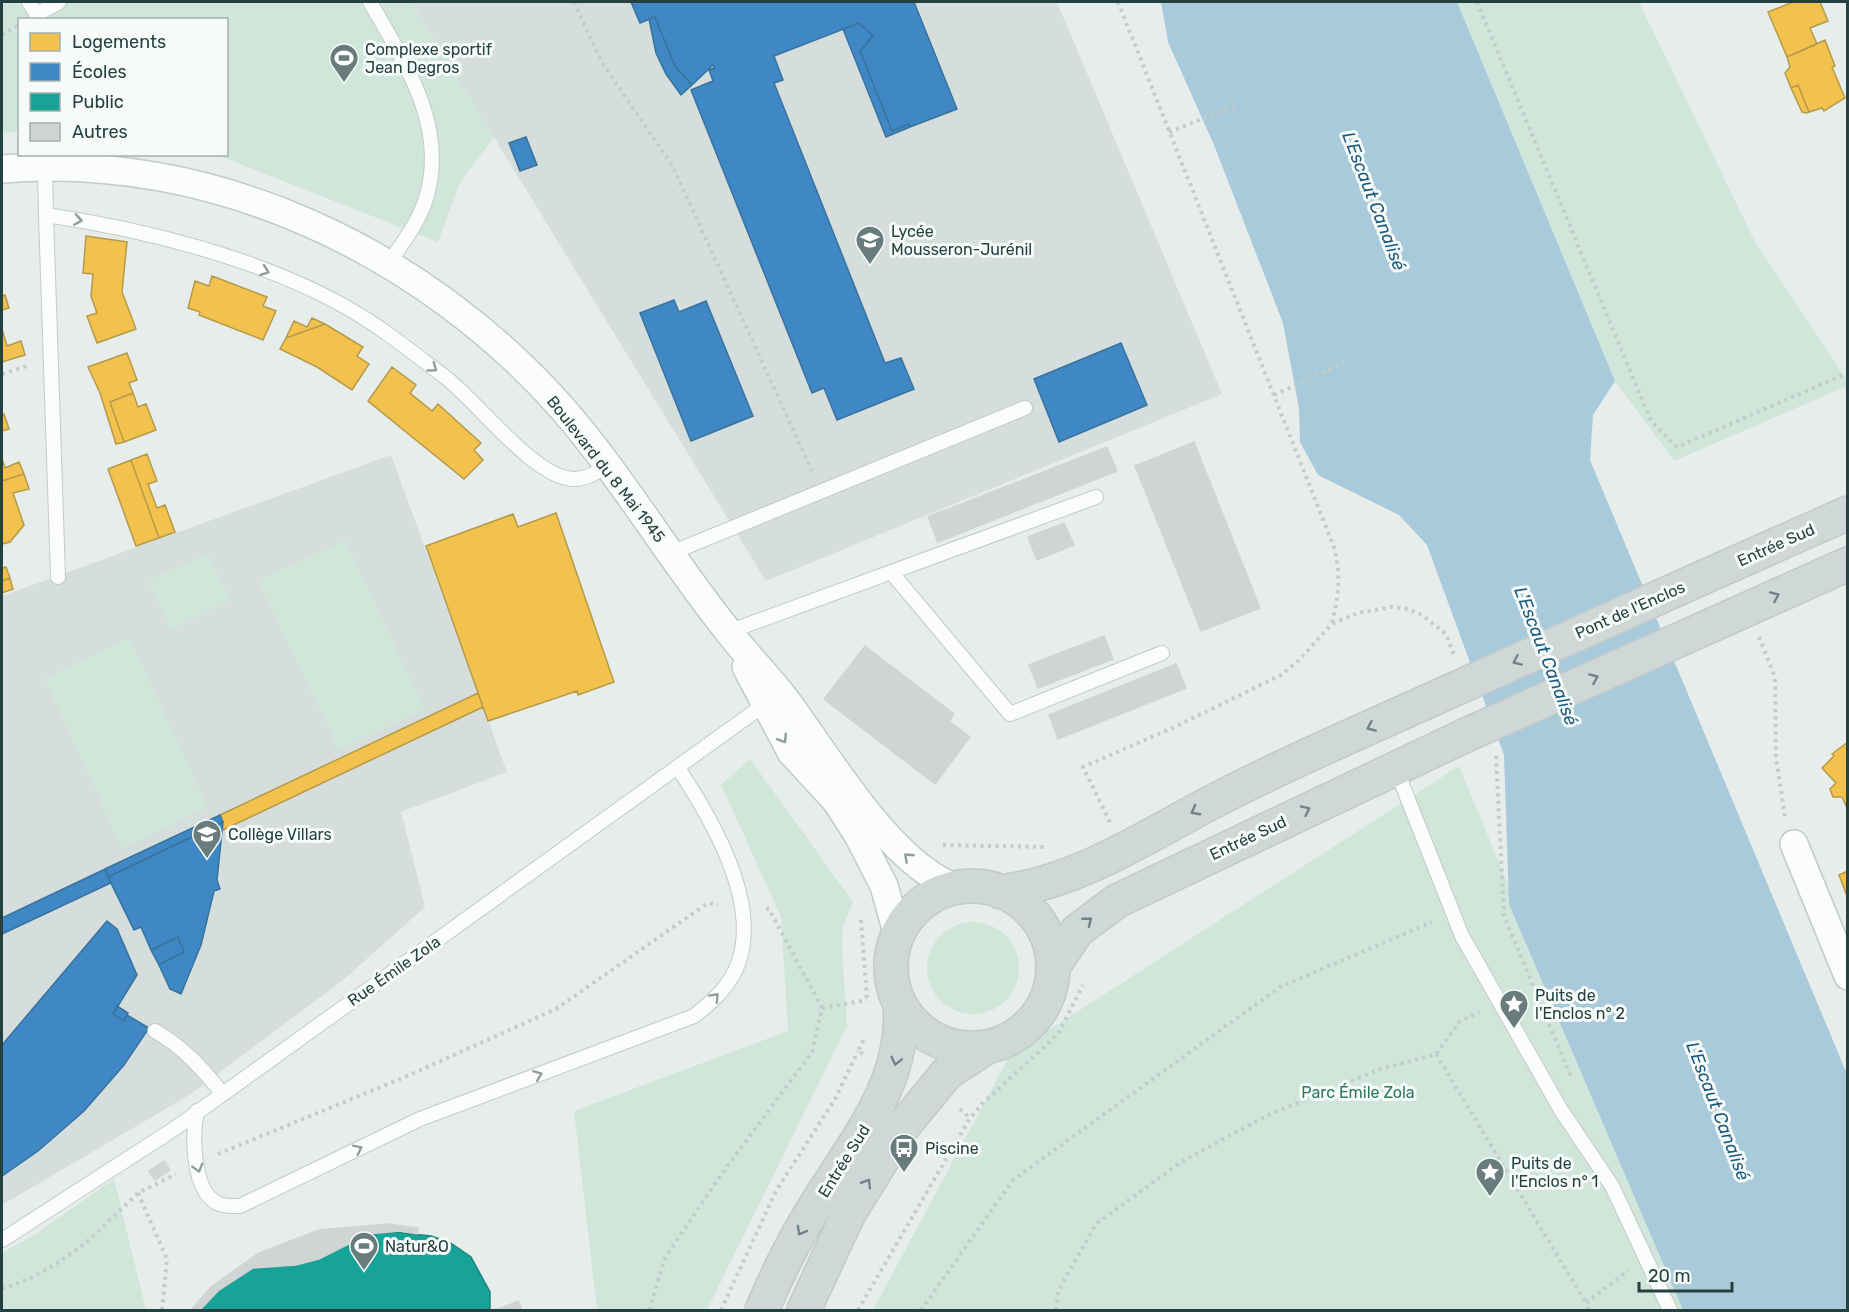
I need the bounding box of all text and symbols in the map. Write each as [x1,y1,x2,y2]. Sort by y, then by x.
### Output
legend [18,18,228,156]
text: Logements [72,31,166,53]
place label: Complexe sportif Jean Degros [365,40,493,77]
sports icon: Complexe sportif Jean Degros [328,42,360,84]
text: Écoles [72,61,127,83]
text: Public [72,91,124,113]
text: Autres [72,121,128,143]
water label: L'Escaut Canalisé [1337,129,1411,273]
one-way arrow [73,213,82,225]
place label: Lycée Mousseron-Jurénil [891,222,1032,259]
school or university icon: Lycée Mousseron-Jurénil [854,224,886,266]
one-way arrow [260,264,270,277]
one-way arrow [427,361,438,372]
street label: Boulevard du 8 Mai 1945 [543,392,669,546]
street label: Entrée Sud [1734,520,1818,570]
street label: Pont de l'Enclos [1572,577,1688,643]
water label: L'Escaut Canalisé [1509,584,1583,728]
one-way arrow [1768,592,1779,604]
one-way arrow [1512,654,1523,666]
one-way arrow [1588,673,1599,685]
one-way arrow [1366,720,1377,732]
one-way arrow [776,733,787,744]
one-way arrow [1191,804,1201,815]
one-way arrow [1299,806,1310,818]
street label: Entrée Sud [1207,812,1289,864]
school or university icon: Collège Villars [191,818,223,860]
place label: Collège Villars [228,825,332,844]
one-way arrow [904,853,915,864]
one-way arrow [1082,918,1093,929]
street label: Rue Émile Zola [344,932,444,1010]
place label: Puits de l'Enclos n° 2 [1535,986,1625,1023]
place icon: Puits de l'Enclos n° 2 [1498,988,1530,1030]
one-way arrow [708,993,719,1004]
water label: L'Escaut Canalisé [1681,1039,1755,1183]
one-way arrow [890,1056,903,1066]
one-way arrow [532,1070,543,1082]
park label: Parc Émile Zola [1301,1083,1415,1102]
street label: Entrée Sud [814,1121,874,1201]
bus stop icon: Piscine [888,1132,920,1174]
place label: Piscine [925,1139,979,1158]
one-way arrow [352,1145,363,1157]
place label: Puits de l'Enclos n° 1 [1511,1154,1598,1191]
place icon: Puits de l'Enclos n° 1 [1474,1156,1506,1198]
one-way arrow [191,1162,203,1173]
one-way arrow [860,1179,871,1189]
one-way arrow [797,1225,808,1235]
sports icon: Natur&O [348,1230,380,1272]
place label: Natur&O [385,1237,449,1256]
scale bar [1639,1255,1732,1293]
text: 20 m [1648,1265,1690,1287]

